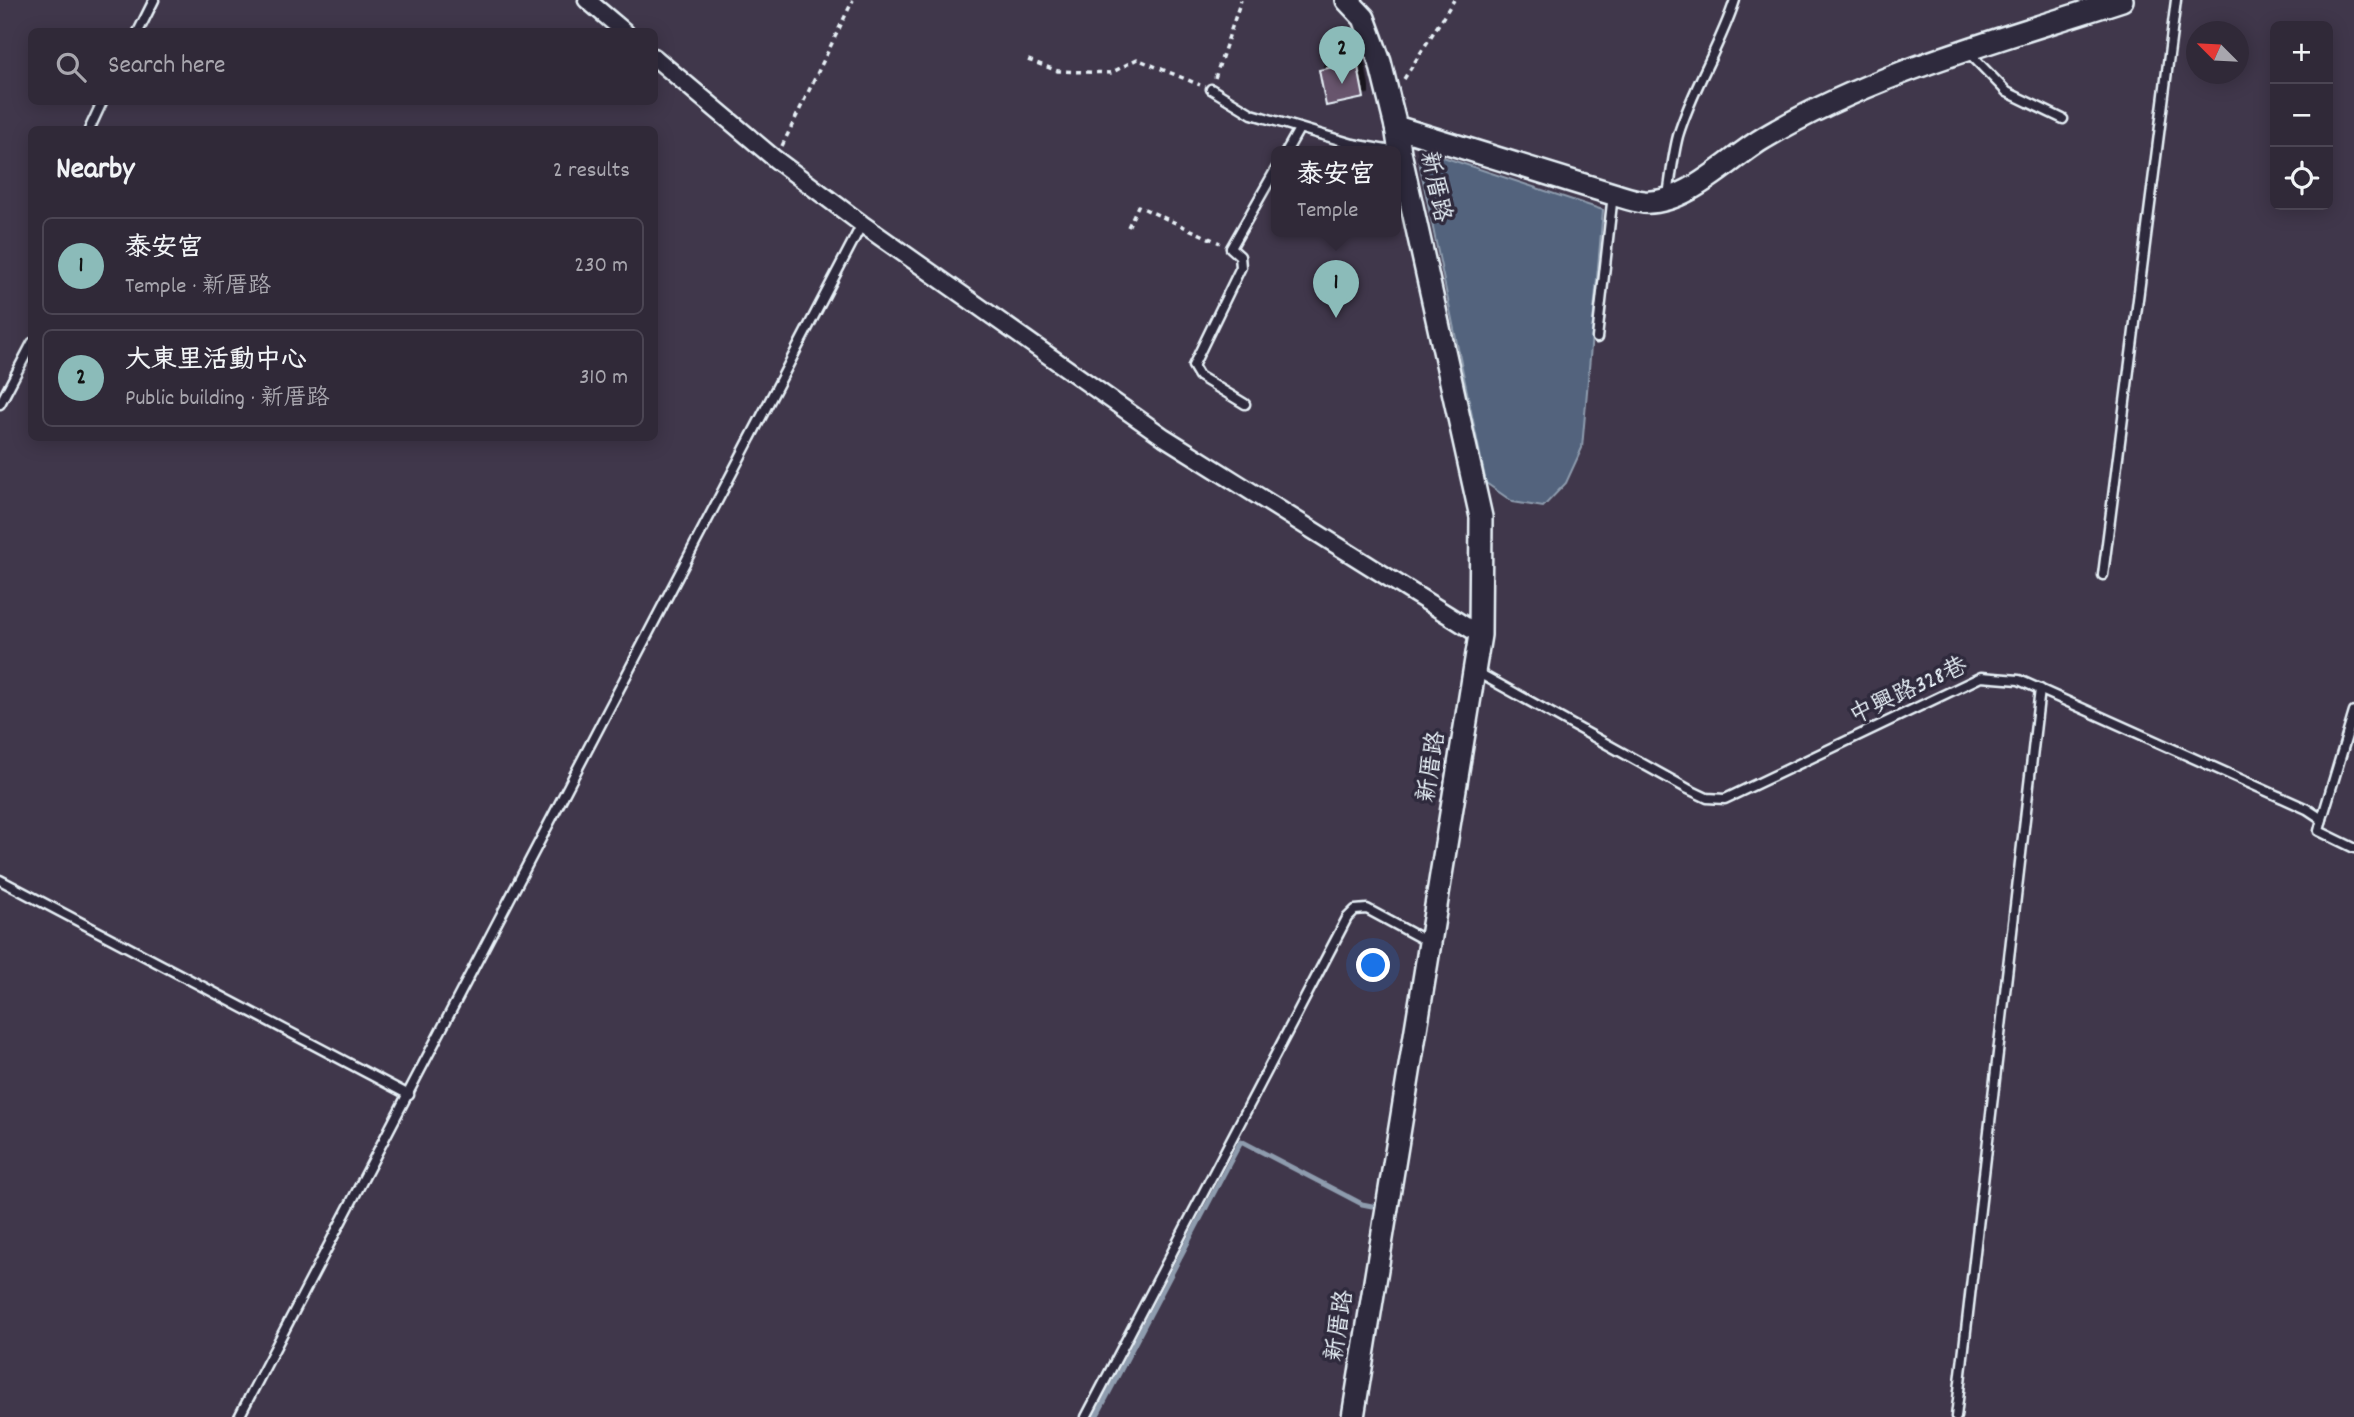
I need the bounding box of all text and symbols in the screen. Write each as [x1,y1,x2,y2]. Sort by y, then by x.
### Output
north arrow [2186,21,2249,84]
map controls [2270,21,2333,210]
button: + [2270,21,2333,84]
pin: 2 [1319,26,1365,84]
search box [28,28,658,105]
icon: search [52,48,90,86]
text: Search here [108,48,226,85]
button: − [2270,84,2333,147]
popup [1271,146,1401,237]
button: locate [2270,147,2333,210]
street label: 新厝路 [1410,148,1458,226]
text: Nearby [56,150,134,193]
text: 2 results [553,155,630,188]
text: 泰安宮 [1297,158,1375,195]
text: Temple [1297,195,1358,228]
text: 泰安宮 [125,231,203,268]
text: 1 [78,250,84,283]
text: 230 m [574,250,628,283]
pin: 1 [1313,260,1359,318]
text: Temple · 新厝路 [125,271,271,304]
text: 大東里活動中心 [125,343,307,380]
text: 2 [76,362,86,395]
text: 310 m [579,362,628,395]
text: Public building · 新厝路 [125,383,330,416]
street label: 中興路328巷 [1844,650,1974,734]
street label: 新厝路 [1411,729,1455,805]
your location [1356,948,1390,982]
street label: 新厝路 [1319,1288,1363,1364]

